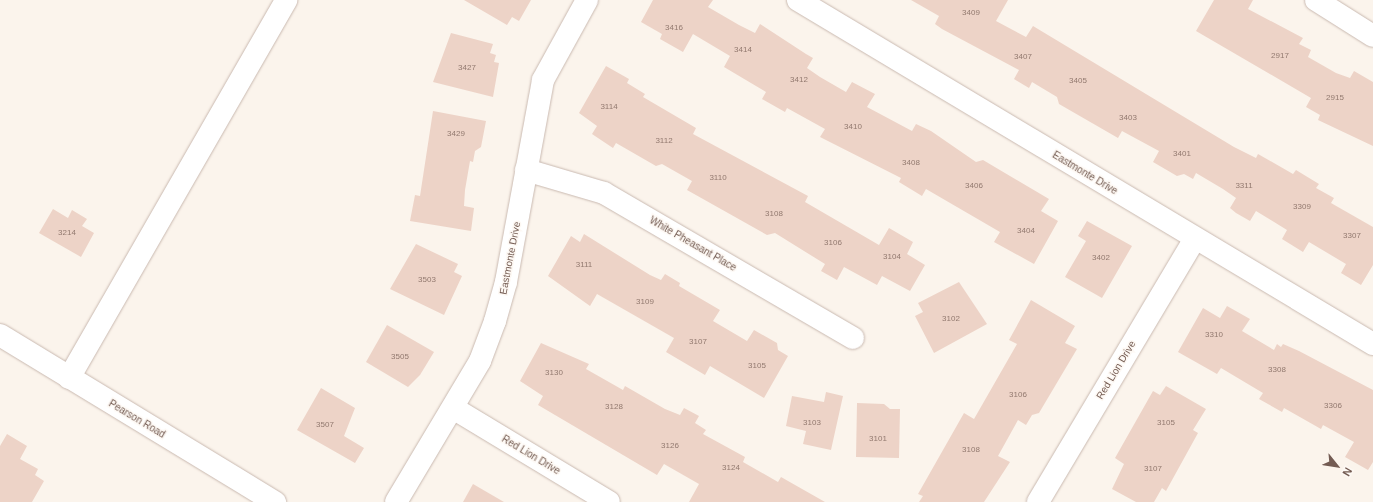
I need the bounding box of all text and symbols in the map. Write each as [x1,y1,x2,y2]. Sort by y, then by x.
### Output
house number: 3409 [962,8,980,18]
house number: 3416 [665,23,683,33]
house number: 3414 [734,45,752,55]
house number: 2917 [1271,51,1289,61]
house number: 3407 [1014,52,1032,62]
house number: 3427 [458,63,476,73]
house number: 3412 [790,75,808,85]
house number: 3405 [1069,76,1087,86]
house number: 2915 [1326,93,1344,103]
house number: 3114 [600,102,618,112]
house number: 3403 [1119,113,1137,123]
house number: 3410 [844,122,862,132]
house number: 3429 [447,129,465,139]
house number: 3112 [655,136,673,146]
street label: Eastmonte Drive [1050,149,1120,197]
house number: 3401 [1173,149,1191,159]
house number: 3408 [902,158,920,168]
house number: 3110 [709,173,727,183]
house number: 3406 [965,181,983,191]
house number: 3311 [1235,181,1253,191]
house number: 3309 [1293,202,1311,212]
house number: 3108 [765,209,783,219]
street label: White Pheasant Place [647,214,739,274]
street label: Eastmonte Drive [497,221,523,295]
house number: 3404 [1017,226,1035,236]
house number: 3214 [58,228,76,238]
house number: 3307 [1343,231,1361,241]
house number: 3106 [824,238,842,248]
house number: 3104 [883,252,901,262]
house number: 3402 [1092,253,1110,263]
house number: 3111 [576,260,592,270]
house number: 3503 [418,275,436,285]
house number: 3109 [636,297,654,307]
house number: 3102 [942,314,960,324]
house number: 3310 [1205,330,1223,340]
house number: 3107 [689,337,707,347]
street label: Red Lion Drive [1094,339,1138,401]
house number: 3505 [391,352,409,362]
house number: 3105 [748,361,766,371]
house number: 3308 [1268,365,1286,375]
house number: 3130 [545,368,563,378]
house number: 3106 [1009,390,1027,400]
street label: Pearson Road [107,397,167,441]
house number: 3306 [1324,401,1342,411]
house number: 3128 [605,402,623,412]
house number: 3103 [803,418,821,428]
house number: 3105 [1157,418,1175,428]
house number: 3507 [316,420,334,430]
street label: Red Lion Drive [500,433,562,477]
house number: 3101 [869,434,887,444]
house number: 3126 [661,441,679,451]
house number: 3108 [962,445,980,455]
north arrow [1317,446,1357,486]
house number: 3124 [722,463,740,473]
house number: 3107 [1144,464,1162,474]
text: N [1340,466,1355,478]

